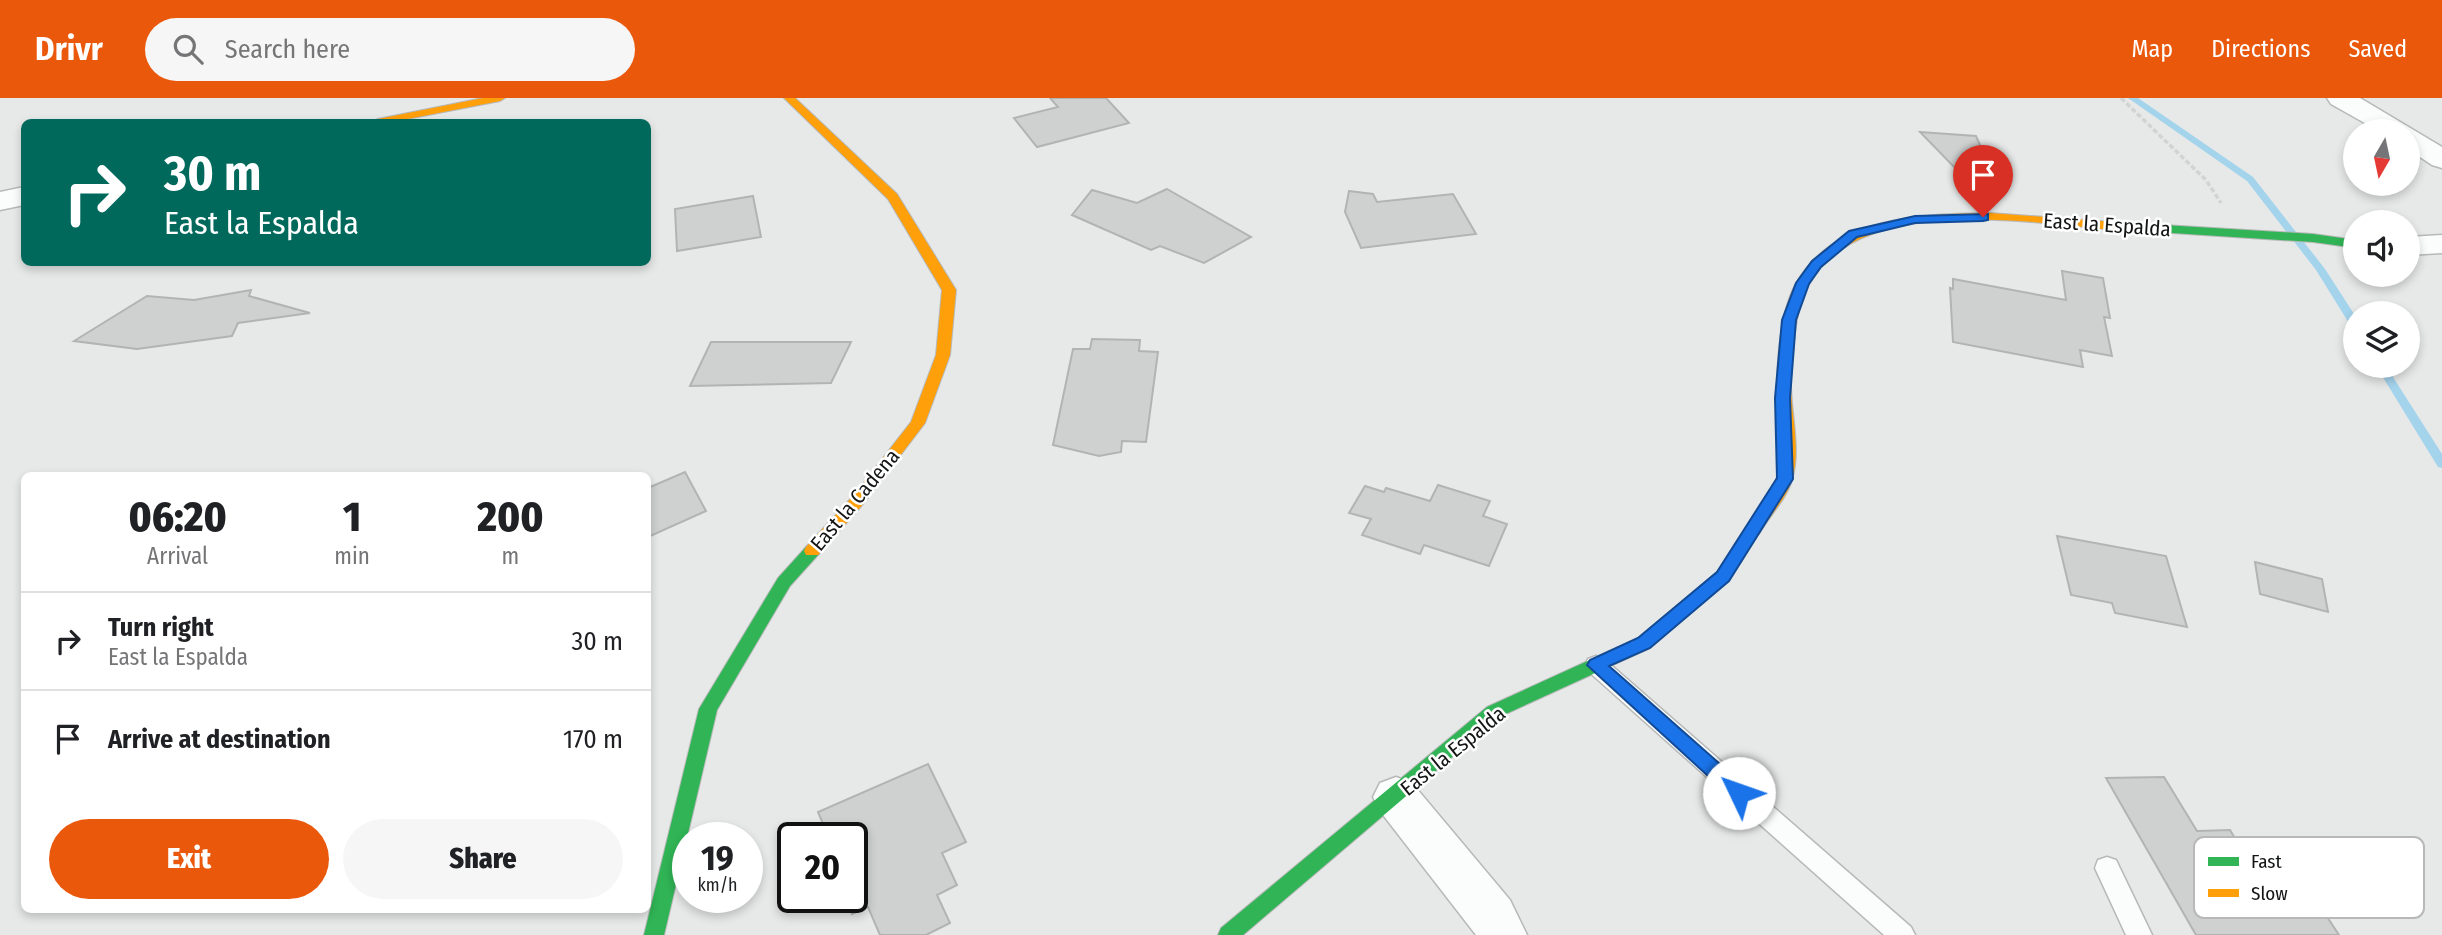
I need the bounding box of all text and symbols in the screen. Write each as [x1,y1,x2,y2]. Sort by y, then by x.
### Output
search box [145,18,635,81]
text: Drivr [35,29,103,69]
icon: search [169,30,207,68]
text: Search here [225,34,350,65]
text: Map [2132,35,2173,63]
text: Directions [2211,35,2310,63]
text: Saved [2348,35,2407,63]
north arrow [2343,119,2420,196]
map controls [2343,119,2420,378]
text: 30 m [164,144,262,203]
pin [1953,145,2013,217]
icon: right [49,147,140,238]
icon: arrive [1964,156,2002,194]
text: East la Espalda [164,204,359,242]
street label: East la Espalda [2042,208,2172,242]
button: sound [2343,210,2420,287]
button: layers [2343,301,2420,378]
street label: East la Cadena [805,444,905,556]
text: 06:20 [128,492,227,542]
text: 1 [343,492,361,542]
text: 200 [477,492,544,542]
text: Arrival [147,542,208,570]
text: min [334,542,370,570]
text: m [502,542,519,570]
text: Turn right [108,612,214,643]
icon: right [49,622,87,660]
text: 30 m [572,626,623,657]
text: East la Espalda [108,643,248,671]
street label: East la Espalda [1395,701,1511,801]
icon: arrive [49,720,87,758]
text: Arrive at destination [108,724,331,755]
text: 170 m [563,724,623,755]
position arrow [1702,756,1776,830]
button: Exit [49,819,329,899]
button: Share [343,819,623,899]
speed limit sign: 20 [777,822,868,913]
text: 19 [701,837,734,879]
legend [2194,837,2424,918]
text: Fast [2251,850,2282,873]
text: km/h [697,874,738,896]
text: Slow [2251,882,2288,905]

